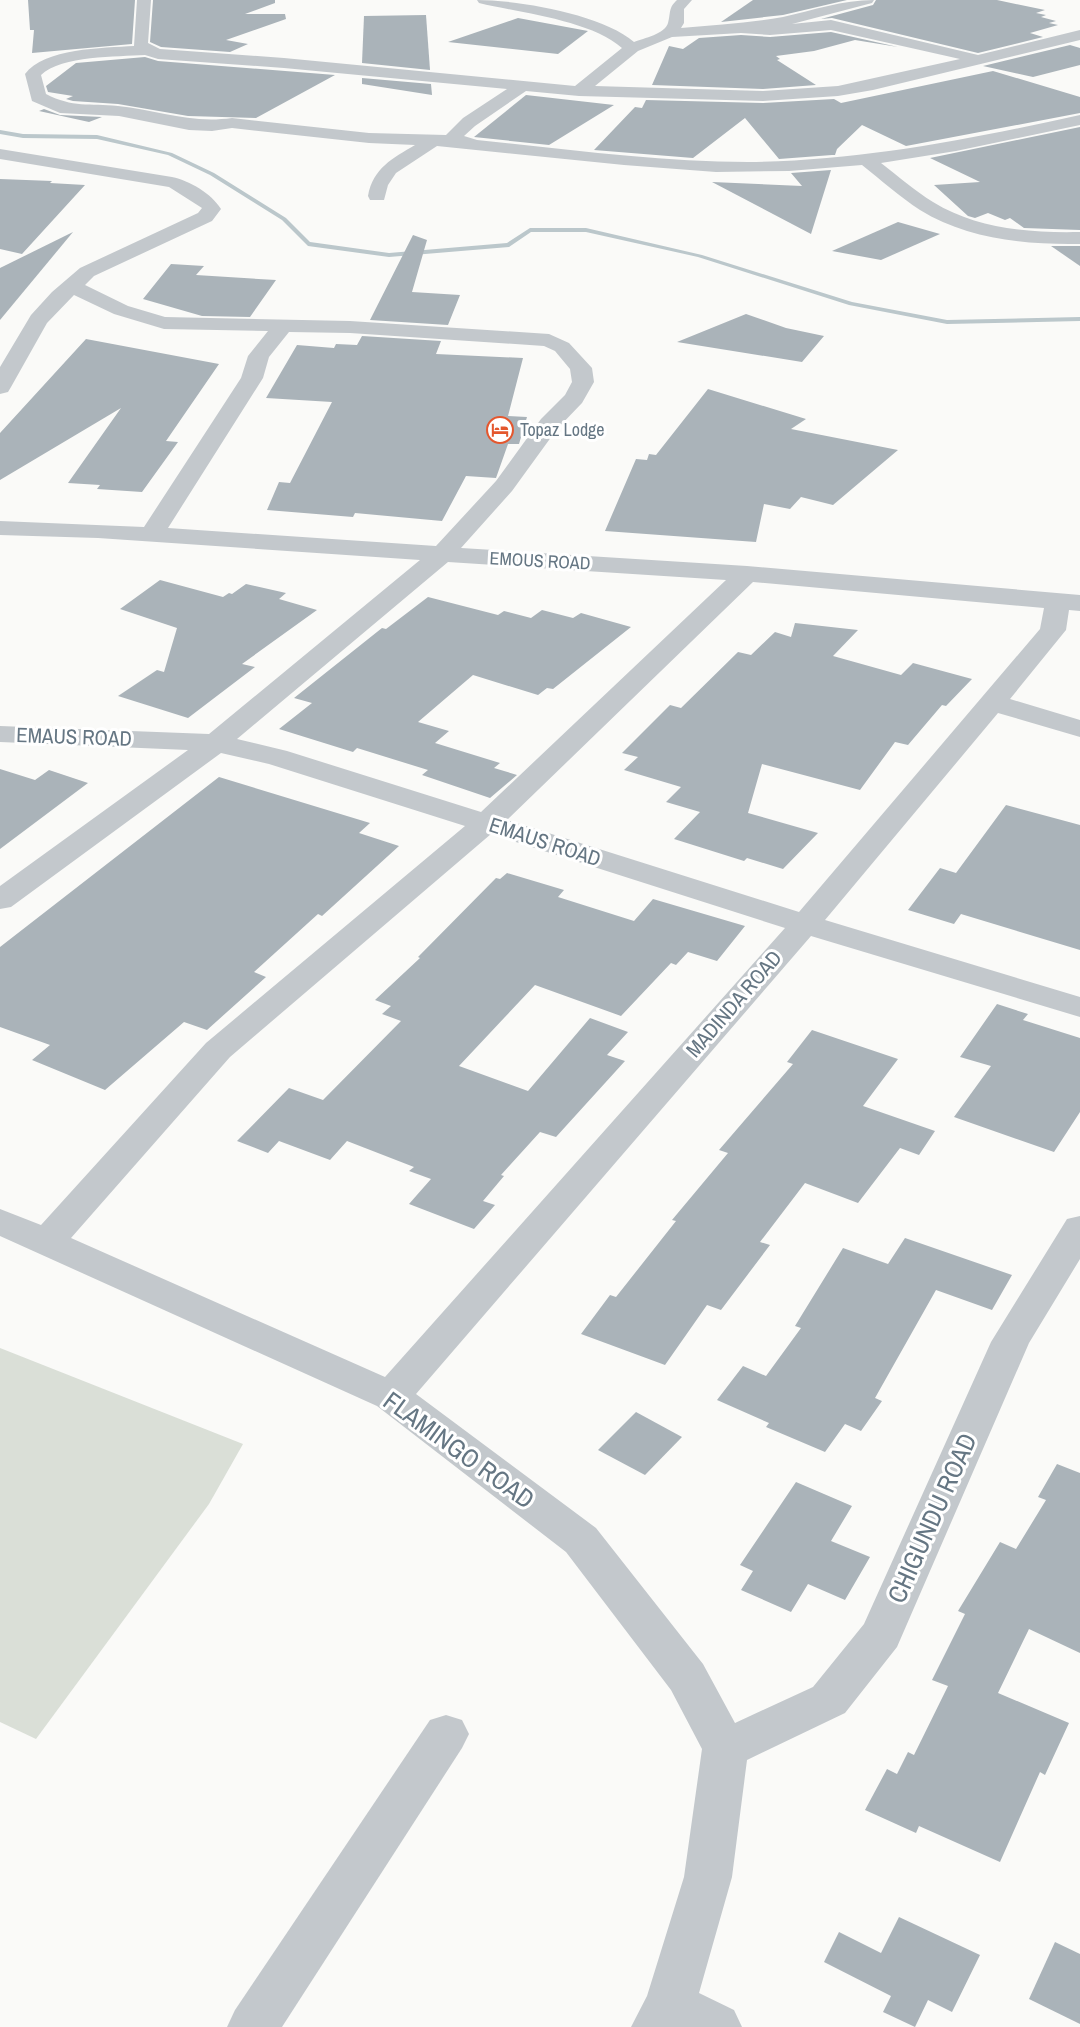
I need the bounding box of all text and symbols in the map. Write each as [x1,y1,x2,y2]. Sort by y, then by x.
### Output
hotel icon: Topaz Lodge [485,415,515,445]
place label: Topaz Lodge [520,417,605,442]
street label: EMOUS ROAD [489,545,591,576]
street label: EMAUS ROAD [16,720,132,753]
street label: EMAUS ROAD [486,810,605,873]
street label: MADINDA ROAD [679,944,788,1063]
street label: FLAMINGO ROAD [377,1383,542,1516]
street label: CHIGUNDU ROAD [878,1427,985,1608]

